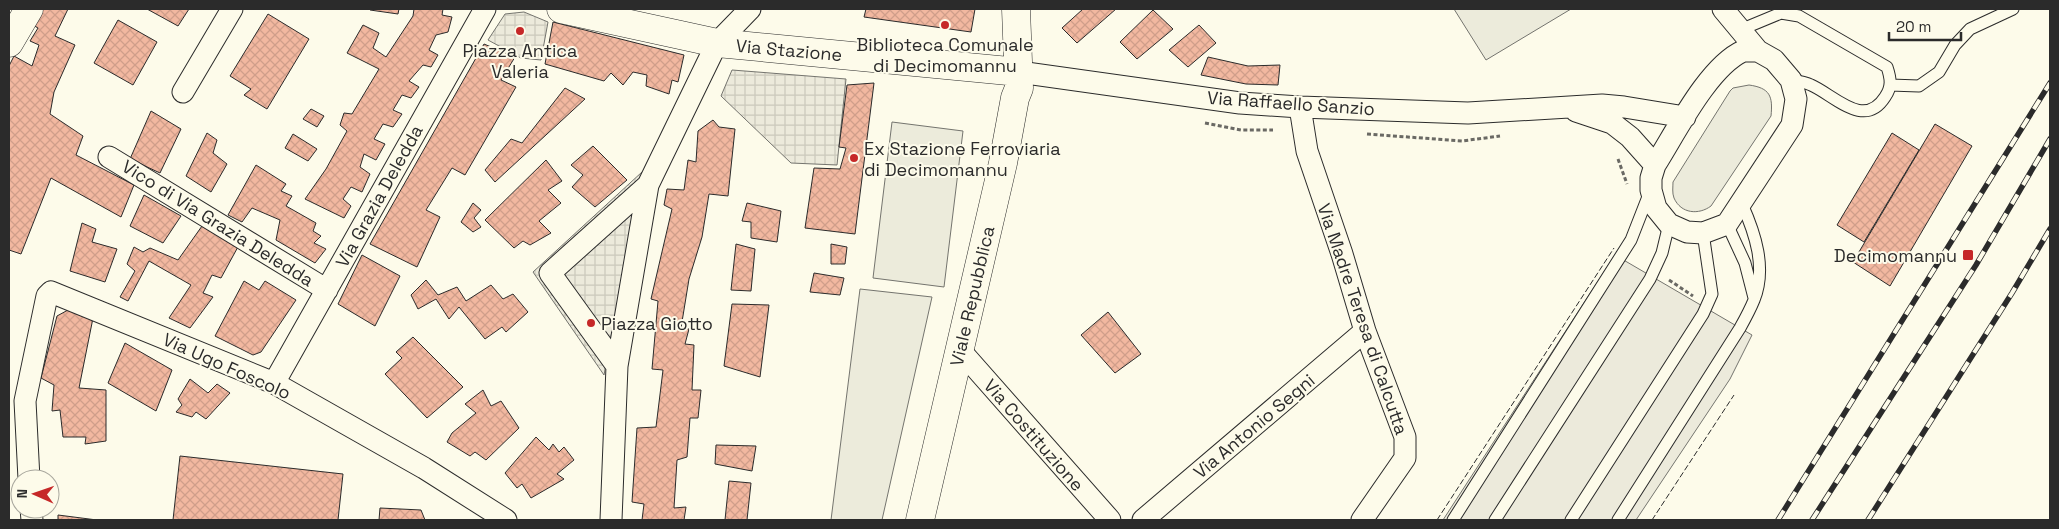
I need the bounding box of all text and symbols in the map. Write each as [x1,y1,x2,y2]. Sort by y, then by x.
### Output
scale bar [1889,10,1962,42]
text: 20 m [1896,17,1931,36]
marker: Biblioteca Comunale di Decimomannu [939,19,951,31]
marker: Piazza Antica Valeria [514,25,526,37]
place label: Biblioteca Comunale di Decimomannu [856,33,1034,77]
street label: Via Stazione [735,34,843,66]
place label: Piazza Antica Valeria [463,39,577,83]
street label: Via Raffaello Sanzio [1206,86,1376,120]
street label: Via Grazia Deledda [330,121,428,271]
place label: Ex Stazione Ferroviaria di Decimomannu [864,137,1061,181]
marker: Ex Stazione Ferroviaria di Decimomannu [848,152,860,164]
street label: Vico di Via Grazia Deledda [118,155,318,291]
street label: Via Madre Teresa di Calcutta [1313,200,1413,438]
street label: Viale Repubblica [945,224,999,368]
place label: Decimomannu [1834,244,1957,267]
marker: Decimomannu [1961,248,1975,262]
place label: Piazza Giotto [601,312,713,335]
marker: Piazza Giotto [585,317,597,329]
street label: Via Ugo Foscolo [160,328,294,404]
street label: Via Antonio Segni [1189,369,1319,483]
street label: Via Costituzione [979,374,1089,496]
north arrow [10,469,60,519]
text: N [13,489,31,499]

